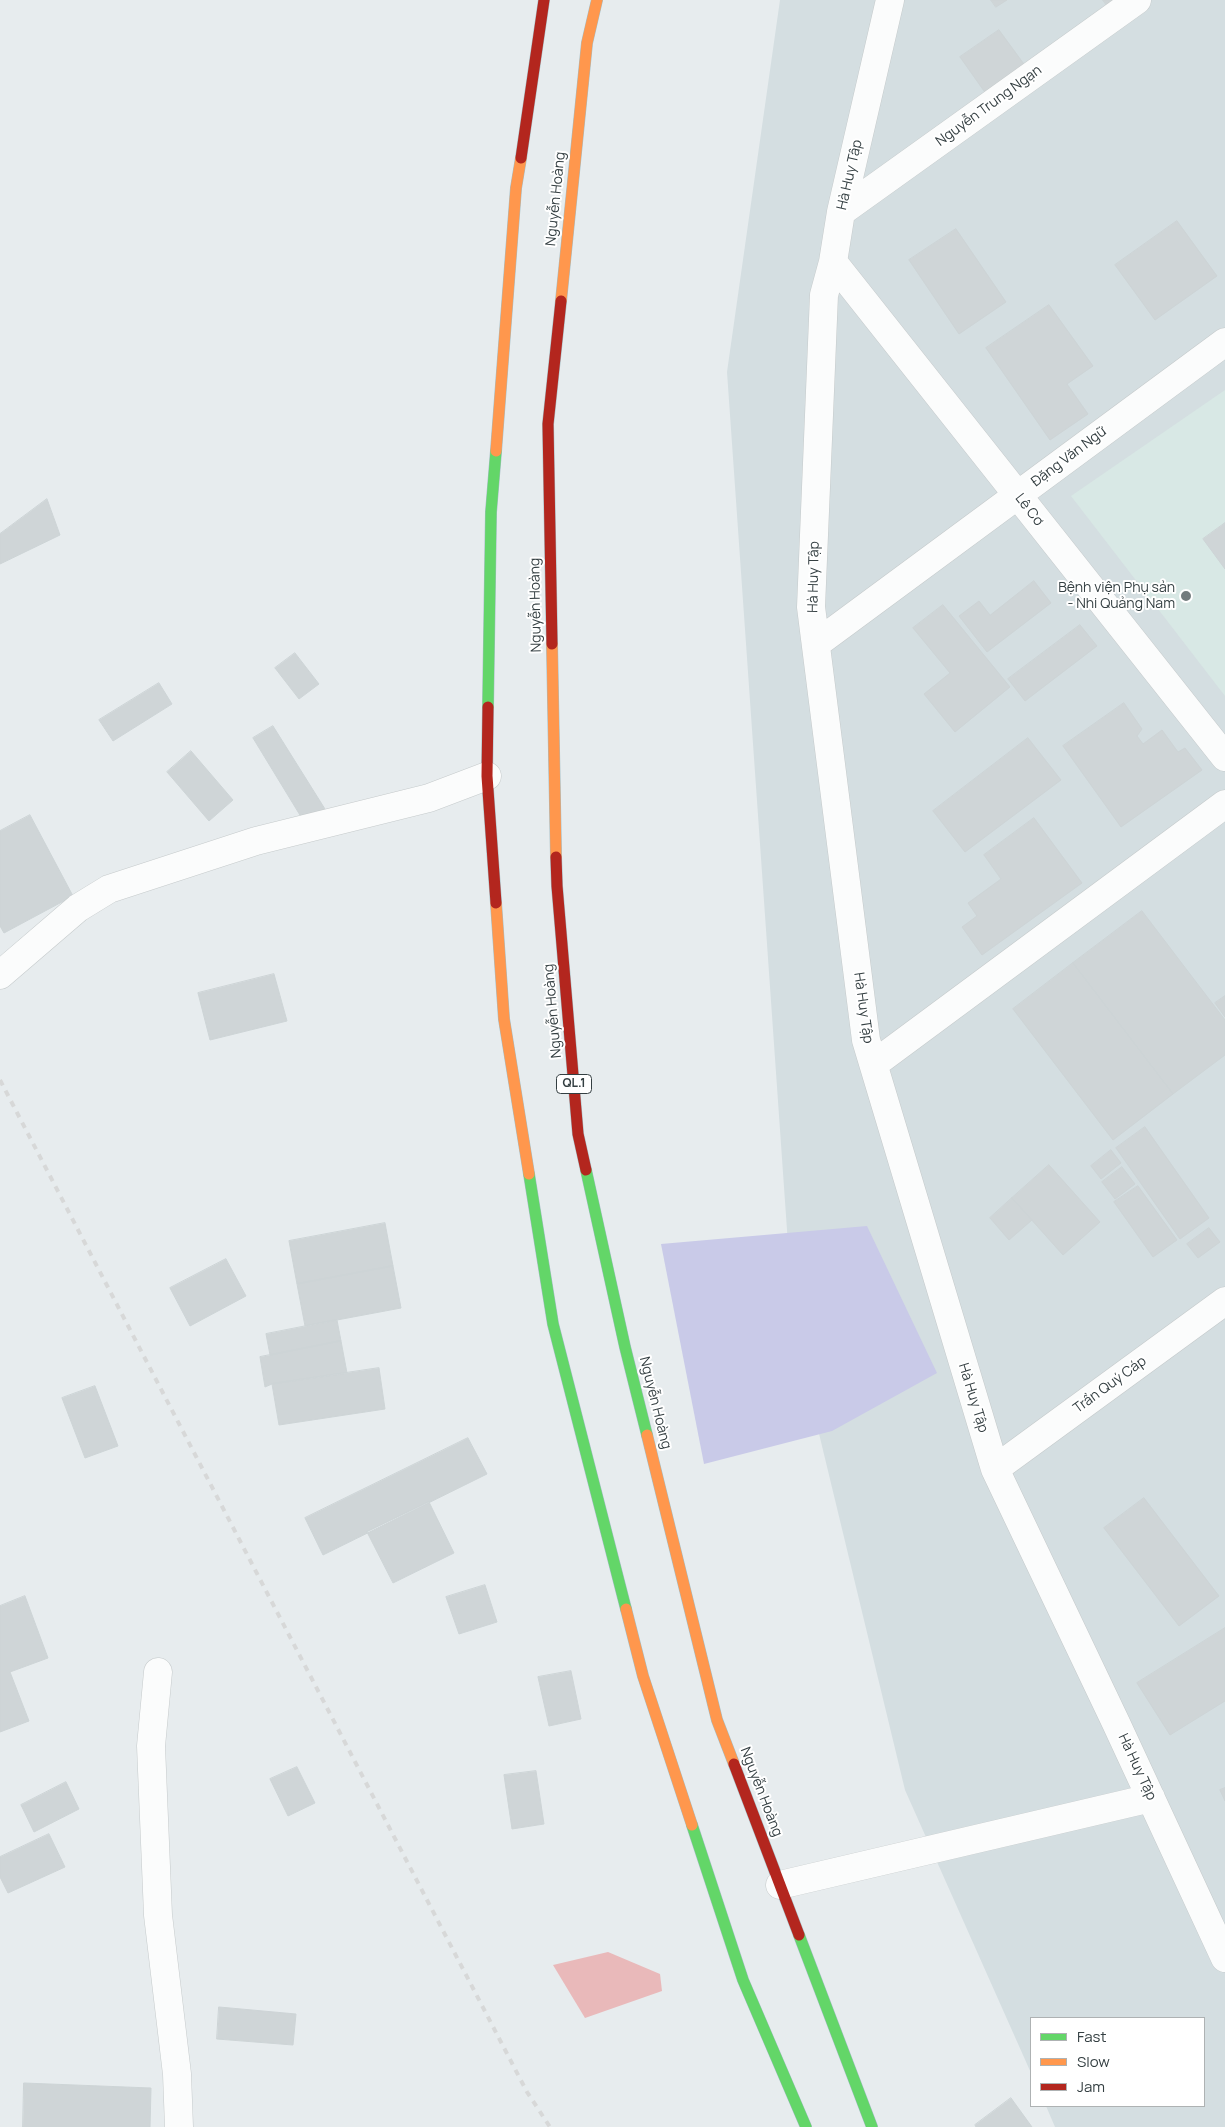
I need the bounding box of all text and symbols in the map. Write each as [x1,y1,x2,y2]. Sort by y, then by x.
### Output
street label: Nguyễn Trung Ngạn [933,62,1045,150]
street label: Hà Huy Tập [834,138,866,212]
street label: Nguyễn Hoàng [543,151,569,247]
street label: Đặng Văn Ngữ [1028,423,1110,491]
street label: Lê Cơ [1011,490,1047,530]
street label: Hà Huy Tập [805,541,823,613]
street label: Nguyễn Hoàng [527,558,545,652]
place label: Bệnh viện Phụ sản - Nhi Quảng Nam [1058,580,1175,612]
marker: Bệnh viện Phụ sản - Nhi Quảng Nam [1179,589,1193,603]
street label: Nguyễn Hoàng [541,963,565,1059]
street label: Hà Huy Tập [850,971,876,1045]
road number: QL.1 [556,1074,592,1094]
street label: Trần Quý Cáp [1070,1353,1150,1417]
street label: Nguyễn Hoàng [635,1355,675,1451]
street label: Hà Huy Tập [954,1361,992,1435]
street label: Hà Huy Tập [1114,1731,1160,1803]
street label: Nguyễn Hoàng [736,1745,786,1839]
legend [1030,2017,1205,2107]
text: Fast [1077,2026,1106,2047]
text: Slow [1077,2051,1110,2072]
text: Jam [1077,2076,1105,2097]

